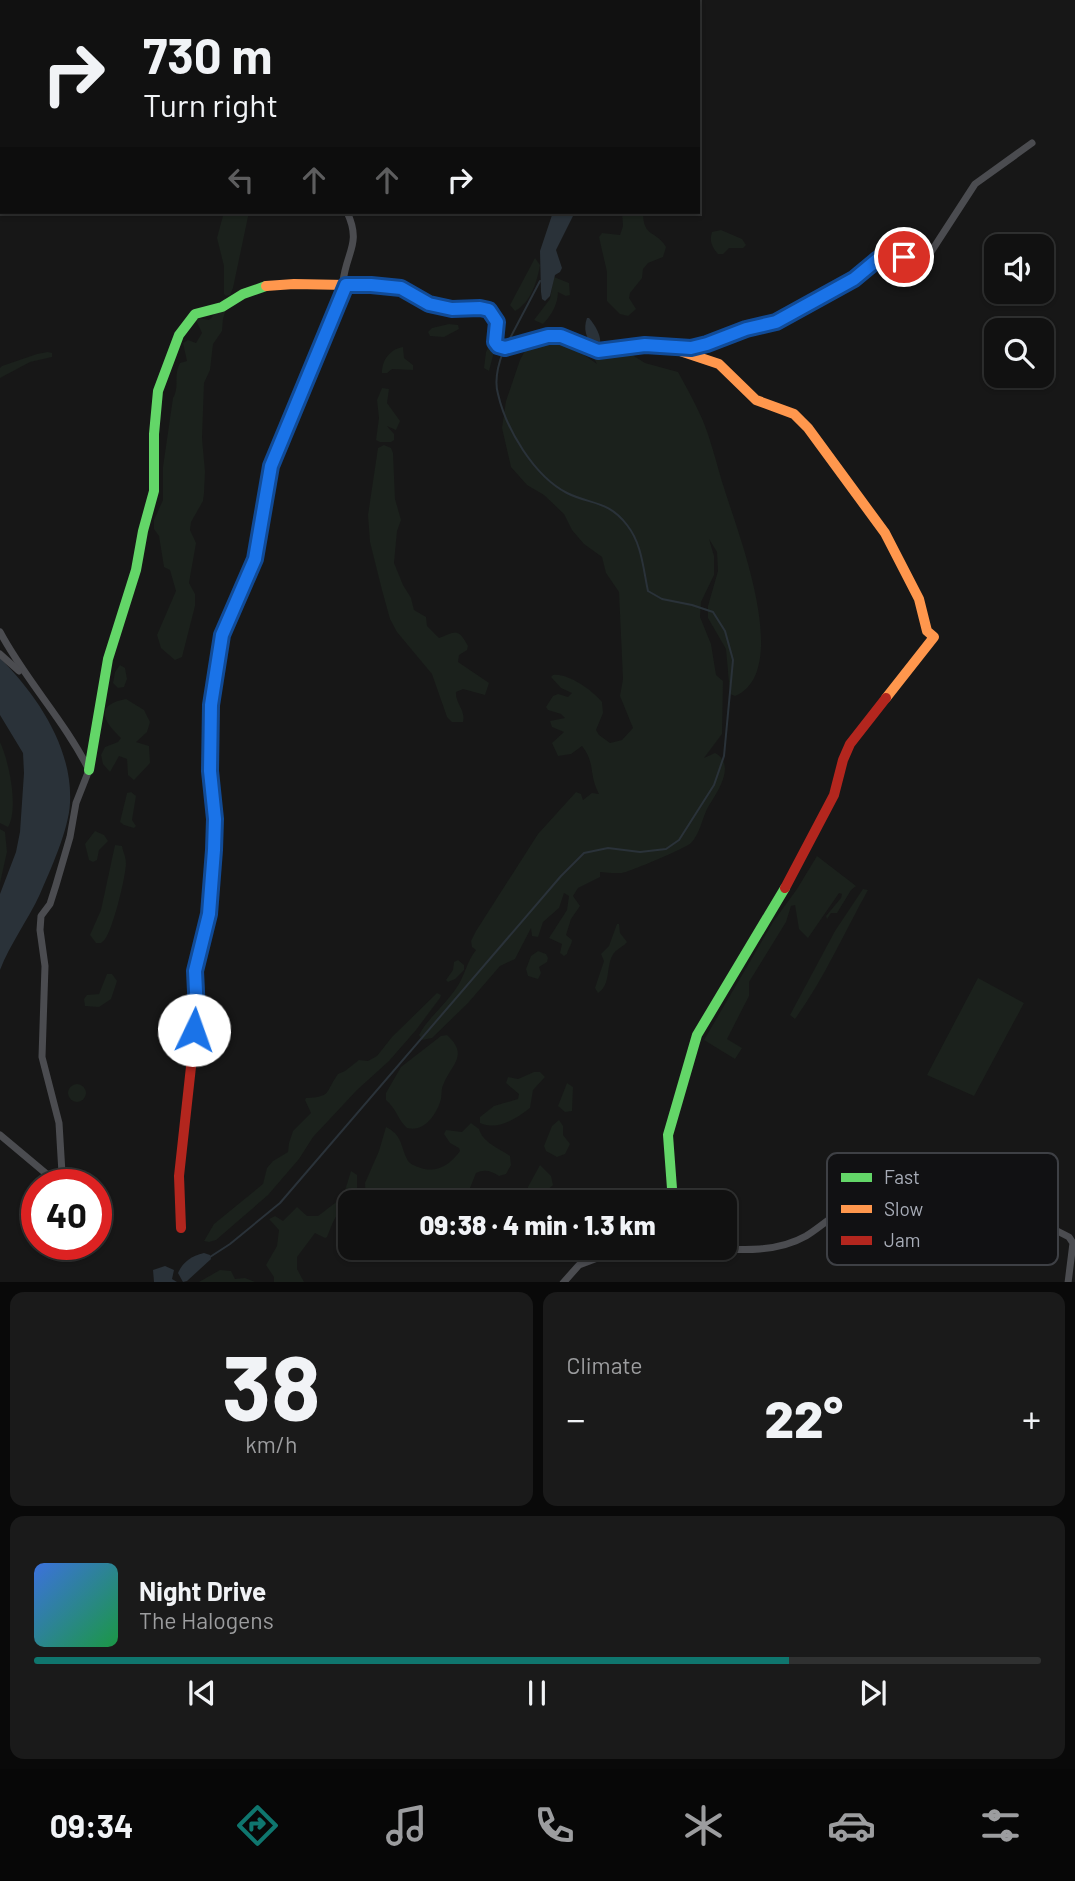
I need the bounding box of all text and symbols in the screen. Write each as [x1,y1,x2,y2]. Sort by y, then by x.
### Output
text: 730 m [143,25,272,84]
icon: right [28,28,119,119]
text: Turn right [143,85,278,123]
icon: left [222,161,260,199]
icon: ahead [295,161,333,199]
icon: ahead [368,161,406,199]
icon: right [441,161,479,199]
pin [874,227,934,287]
map controls [984,234,1054,388]
button: sound [984,234,1054,304]
icon: arrive [885,238,923,276]
button: search [984,318,1054,388]
position arrow [157,993,231,1067]
legend [827,1153,1058,1265]
text: Fast [884,1165,920,1188]
speed limit sign: 40 [21,1169,112,1260]
text: Slow [884,1197,923,1220]
text: 09:38 · 4 min · 1.3 km [419,1209,656,1240]
text: Jam [884,1228,920,1251]
text: 38 [222,1330,320,1439]
text: Climate [567,1351,643,1379]
text: 22° [764,1386,843,1448]
text: − [567,1395,586,1441]
text: + [1022,1395,1041,1441]
text: km/h [245,1430,297,1458]
text: Night Drive [139,1575,266,1606]
text: The Halogens [139,1606,274,1634]
icon: previous [183,1674,221,1712]
icon: pause [518,1674,556,1712]
icon: next [854,1674,892,1712]
icon: directions [233,1801,282,1850]
icon: music [382,1801,431,1850]
icon: phone [530,1801,579,1850]
icon: climate [679,1801,728,1850]
icon: car [827,1801,876,1850]
icon: filters [976,1801,1025,1850]
text: 09:34 [50,1806,133,1844]

